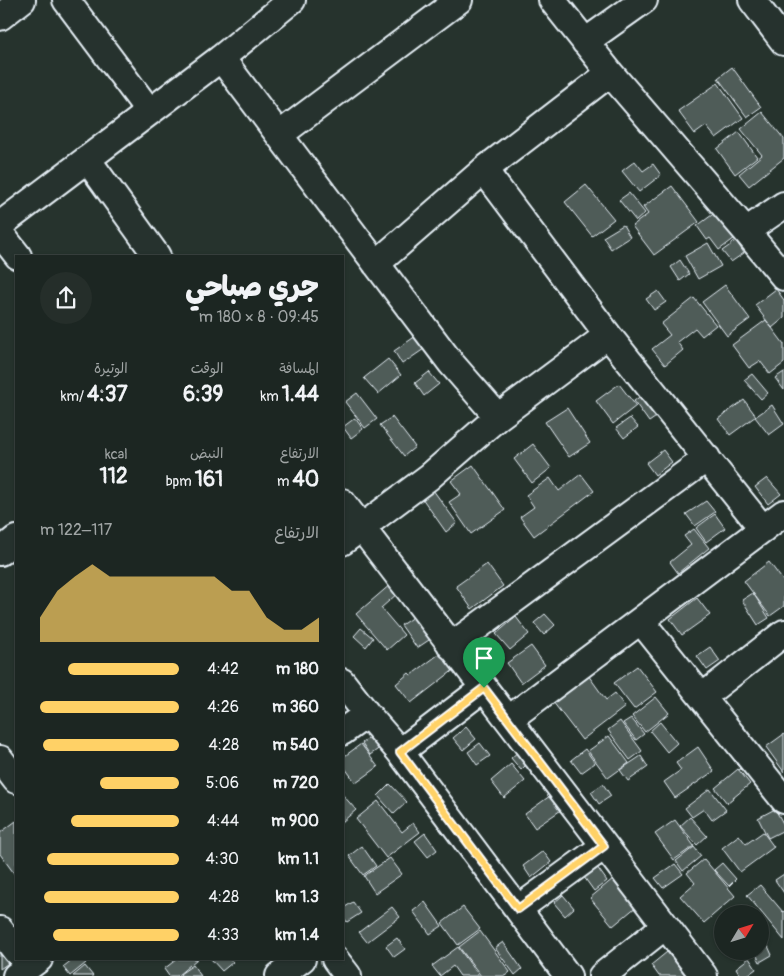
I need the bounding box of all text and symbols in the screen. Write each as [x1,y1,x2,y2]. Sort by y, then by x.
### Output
text: جري صباحي [185,270,319,305]
button: share [40,272,92,324]
text: 09:45 · 8 × 180 m [199,307,319,327]
text: الوتيرة [94,360,128,377]
text: الوقت [191,360,223,377]
text: المسافة [279,360,319,377]
text: 4:37 [87,381,128,408]
text: 6:39 [183,381,223,408]
text: 1.44 [282,381,319,408]
text: /km [61,388,87,405]
text: km [261,388,282,405]
text: النبض [190,445,223,462]
text: الارتفاع [280,445,319,462]
text: kcal [105,446,128,463]
text: 112 [100,463,128,490]
text: 161 [195,466,223,493]
text: 40 [292,466,319,493]
text: bpm [166,473,195,490]
text: m [277,473,292,490]
text: 117–122 m [40,520,112,540]
text: الارتفاع [274,523,319,543]
pin [463,637,505,688]
icon: arrive [470,644,498,672]
text: 4:42 [207,659,239,679]
text: 180 m [276,659,319,679]
text: 4:26 [207,697,239,717]
text: 360 m [272,697,319,717]
text: 4:28 [208,735,239,755]
text: 540 m [272,735,319,755]
text: 5:06 [206,773,239,793]
text: 720 m [273,773,319,793]
text: 4:44 [207,811,239,831]
text: 900 m [271,811,319,831]
text: 4:30 [206,849,239,869]
text: 1.1 km [279,849,319,869]
text: 4:28 [208,887,239,907]
text: 1.3 km [276,887,319,907]
north arrow [714,905,769,960]
map controls [714,905,769,960]
text: 4:33 [208,925,239,945]
text: 1.4 km [276,925,319,945]

